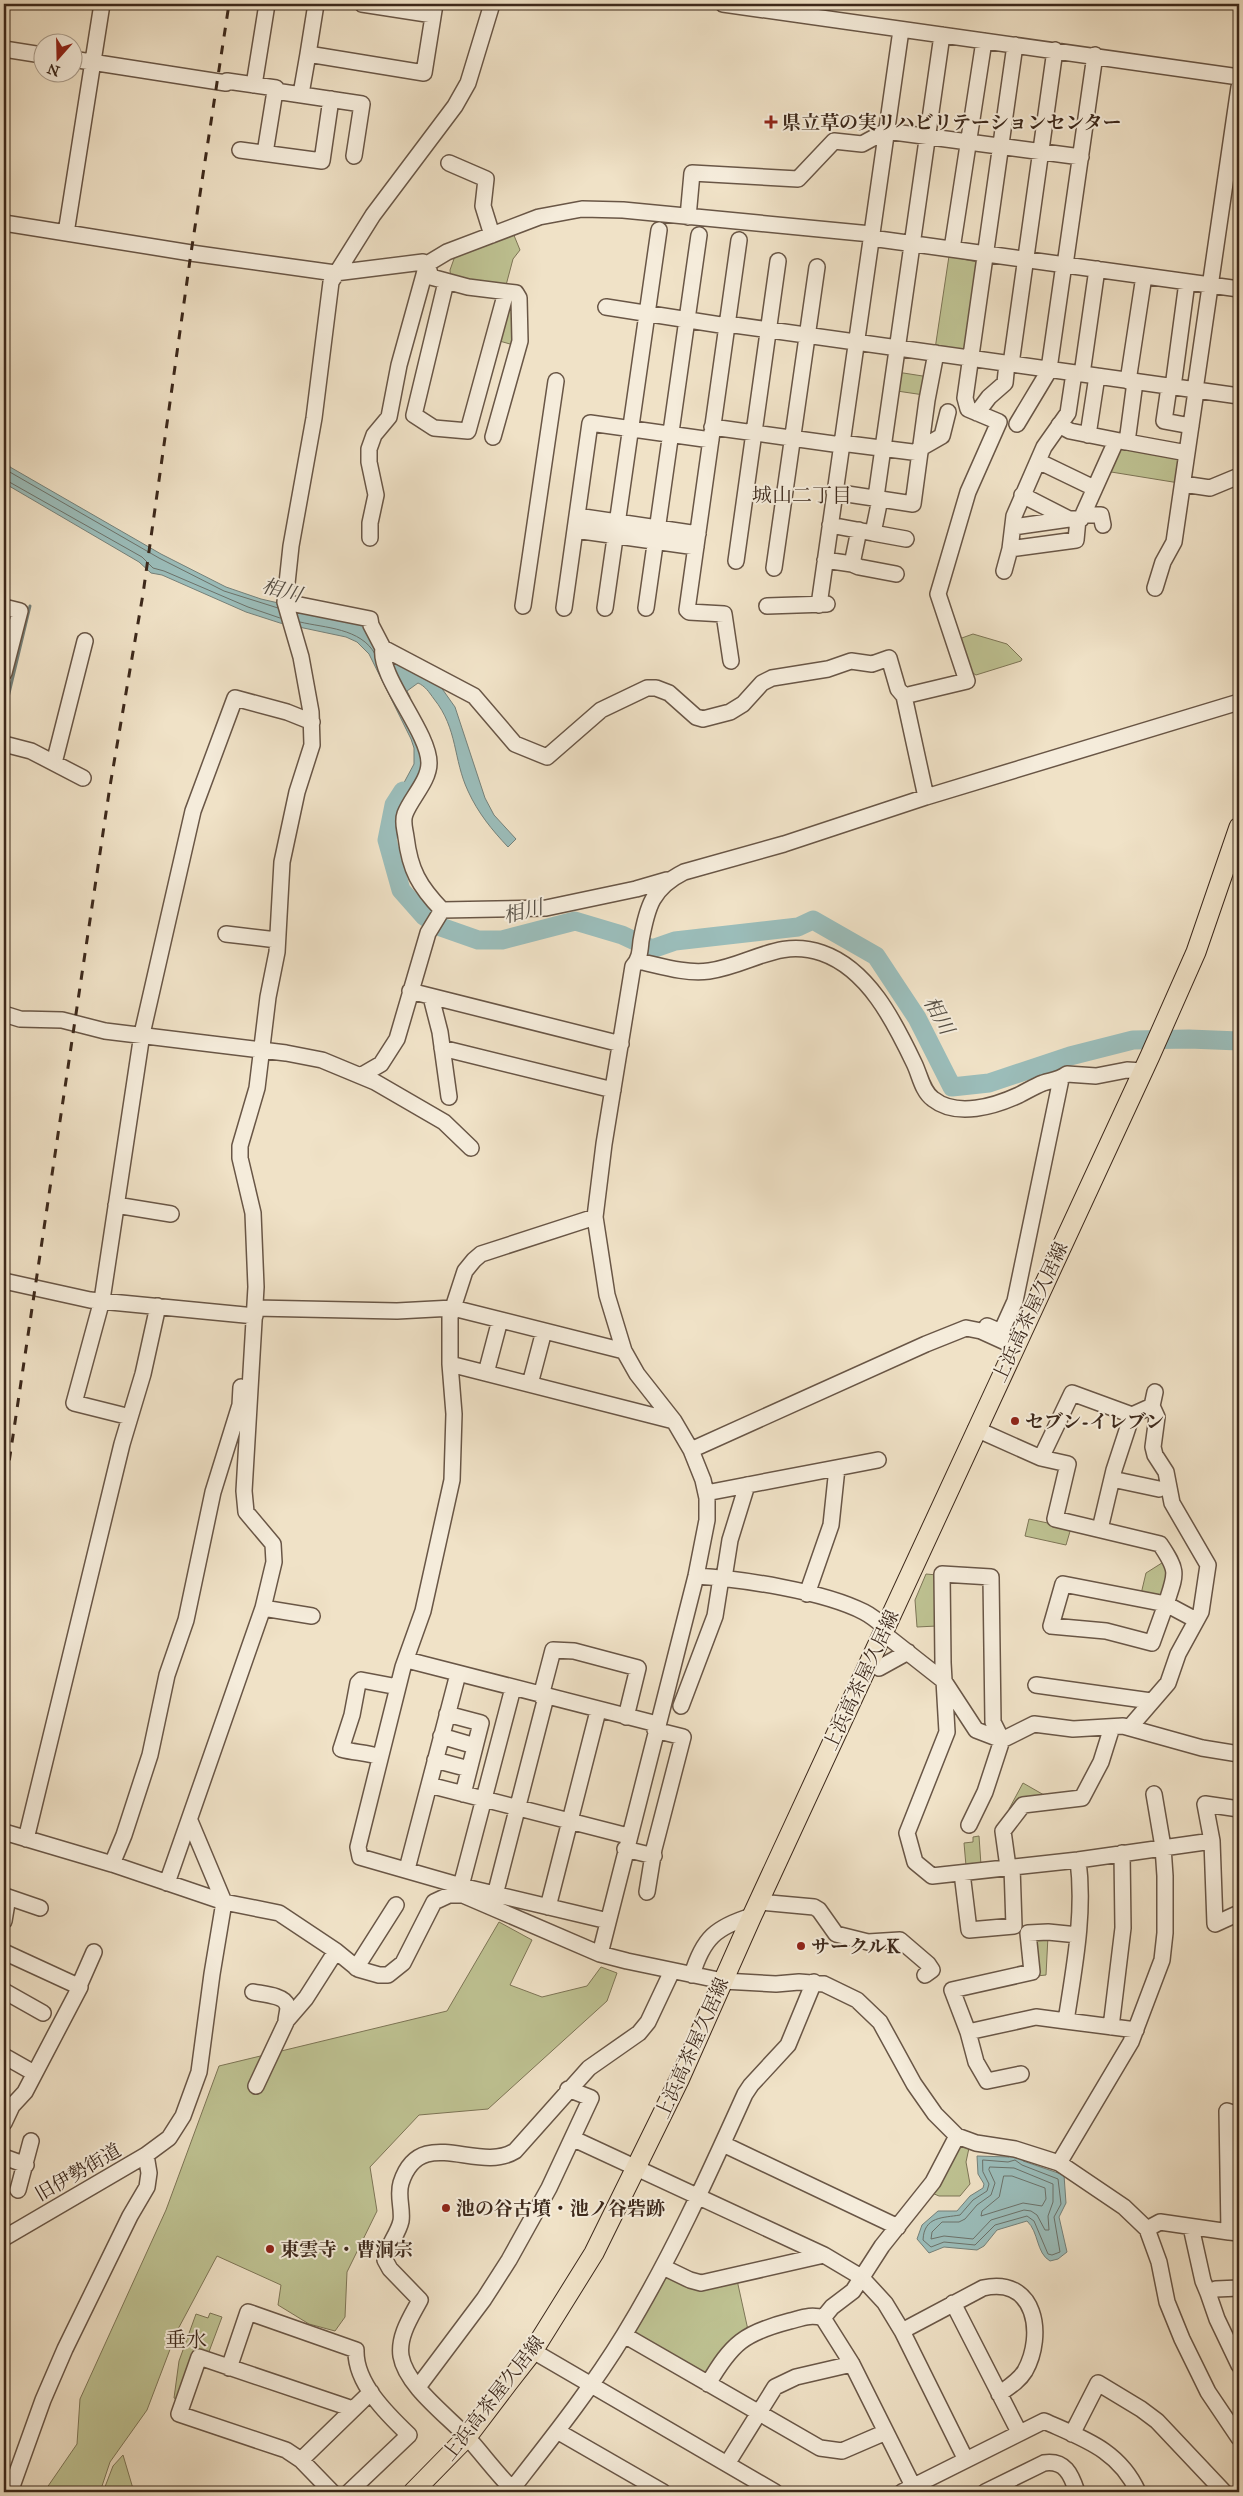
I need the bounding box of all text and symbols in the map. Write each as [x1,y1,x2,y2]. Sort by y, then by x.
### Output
north arrow [32,32,82,82]
text: N [45,60,62,80]
place label: 県立草の実リハビリテーションセンター [782,111,1122,134]
marker: 県立草の実リハビリテーションセンター [764,115,778,129]
district label: 城山二丁目 [752,483,852,507]
water label: 相川 [260,573,306,607]
water label: 相川 [501,894,547,927]
water label: 相川 [919,992,960,1040]
street label: 上浜高茶屋久居線 [987,1238,1073,1386]
place label: セブン-イレブン [1025,1410,1164,1433]
marker: セブン-イレブン [1009,1415,1021,1427]
street label: 上浜高茶屋久居線 [818,1606,904,1754]
place label: サークルK [811,1935,901,1958]
marker: サークルK [795,1940,807,1952]
street label: 上浜高茶屋久居線 [651,1974,733,2122]
street label: 旧伊勢街道 [31,2138,125,2206]
place label: 池の谷古墳・池ノ谷砦跡 [456,2197,665,2220]
marker: 池の谷古墳・池ノ谷砦跡 [440,2202,452,2214]
place label: 東雲寺・曹洞宗 [280,2238,413,2261]
marker: 東雲寺・曹洞宗 [264,2243,276,2255]
district label: 垂水 [165,2327,207,2353]
street label: 上浜高茶屋久居線 [437,2331,549,2465]

